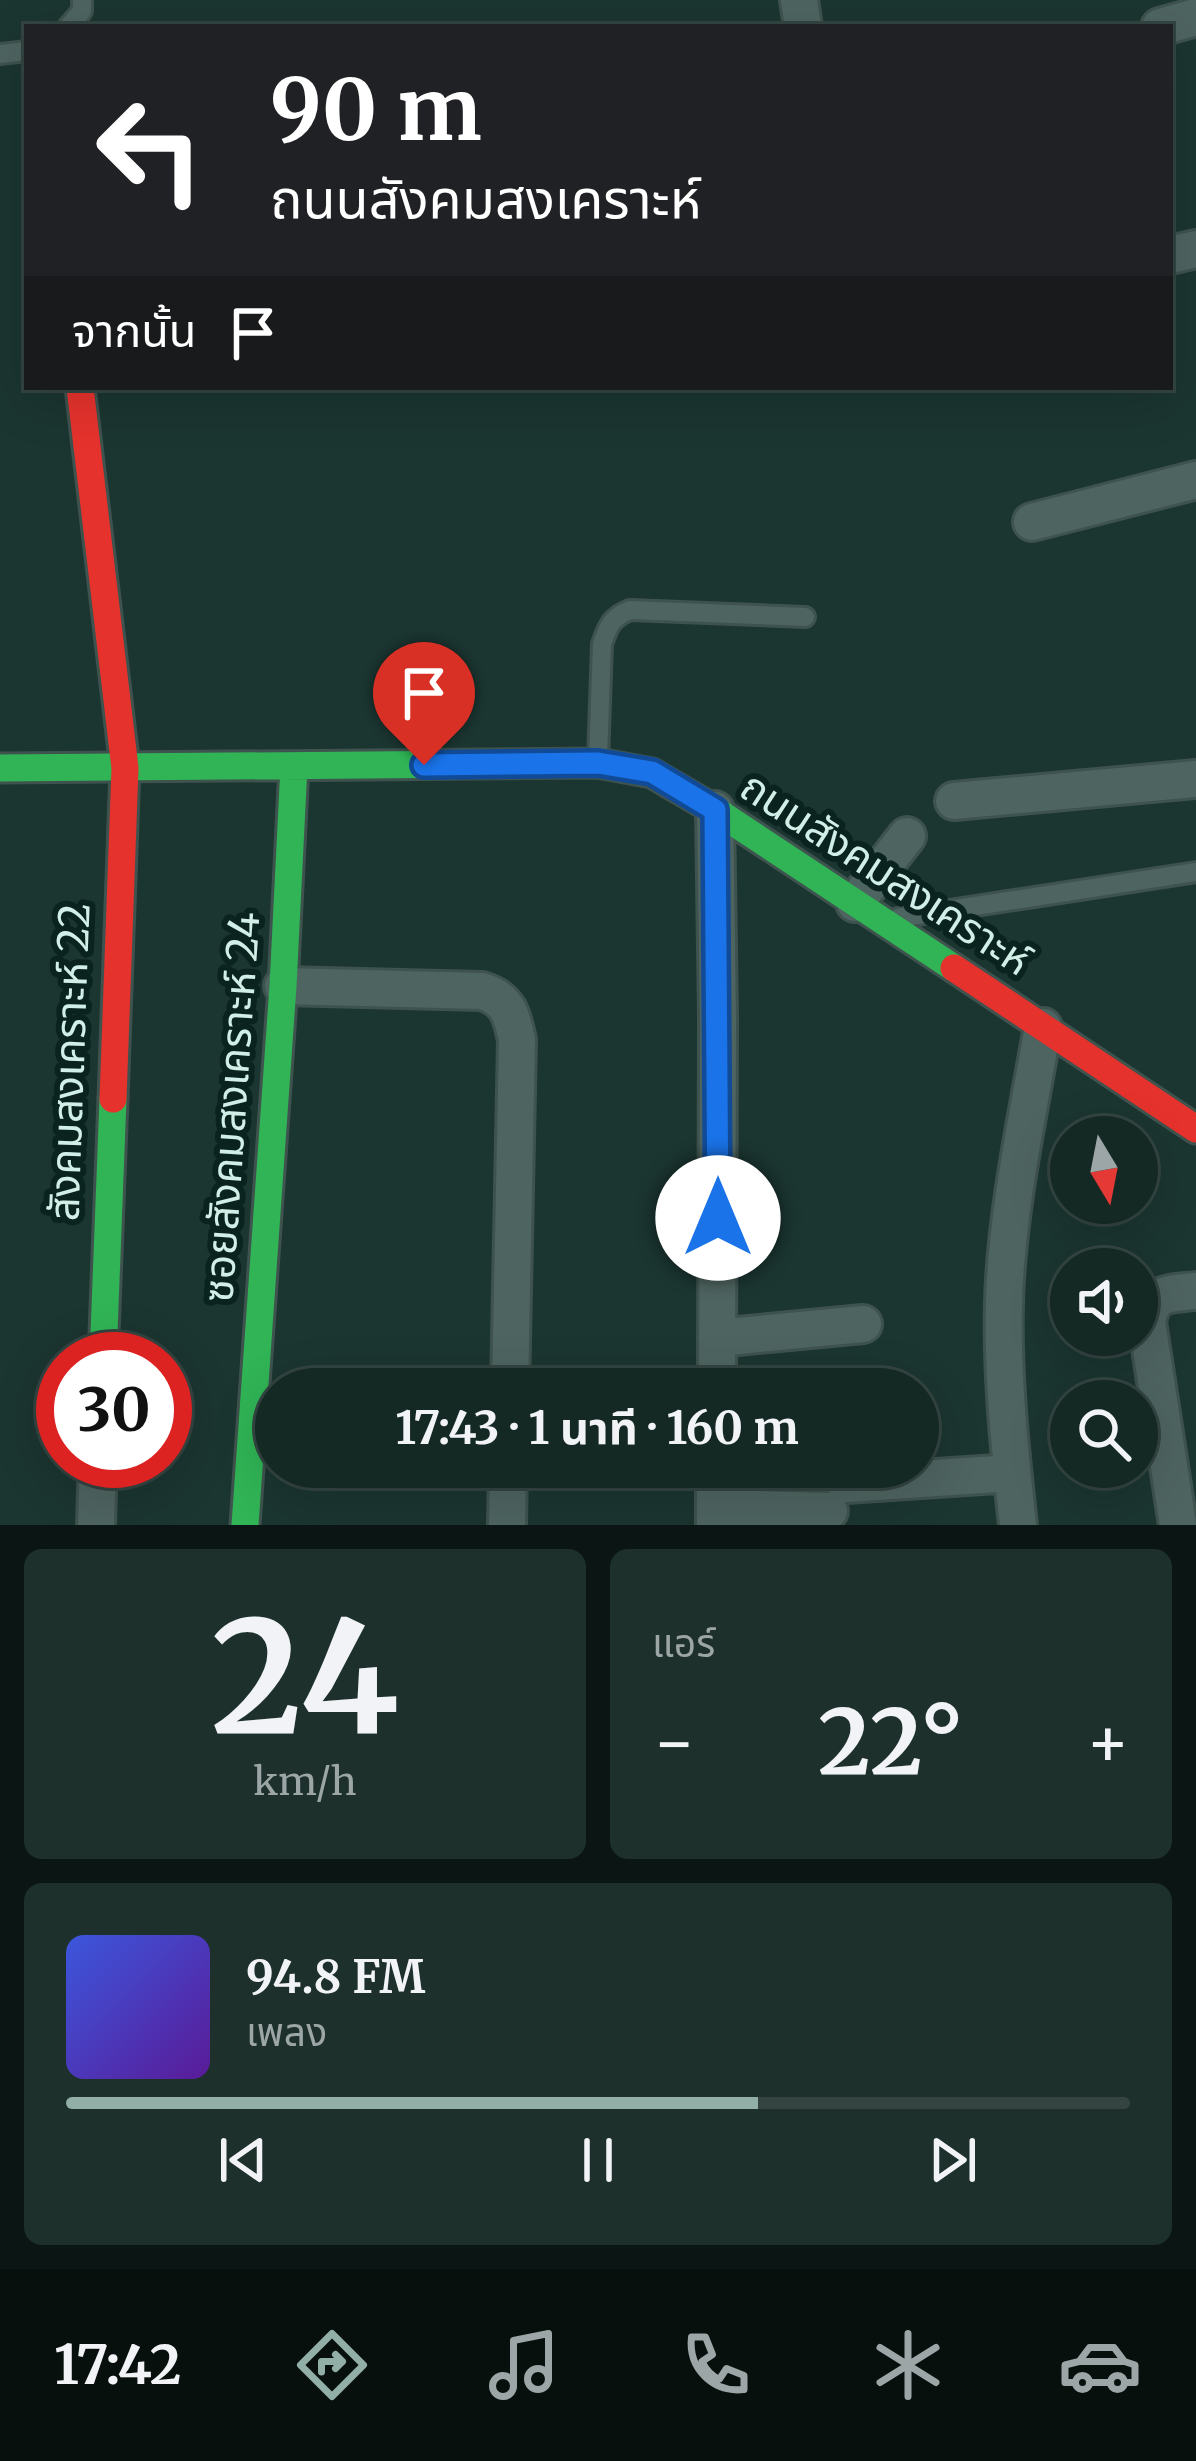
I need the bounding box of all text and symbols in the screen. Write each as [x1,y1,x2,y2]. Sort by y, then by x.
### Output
text: 90 m [270,57,482,163]
icon: left [72,72,228,228]
text: ถนนสังคมสงเคราะห์ [270,165,702,233]
icon: arrive [220,300,286,366]
text: จากนั้น [72,303,196,359]
pin [373,642,475,765]
icon: arrive [391,660,457,726]
street label: ถนนสังคมสงเคราะห์ [731,760,1041,986]
street label: สังคมสงเคราะห์ 22 [37,902,101,1222]
street label: ซอยสังคมสงเคราะห์ 24 [191,910,271,1304]
north arrow [1050,1116,1158,1224]
map controls [1050,1116,1158,1488]
position arrow [655,1155,781,1281]
button: sound [1050,1248,1158,1356]
speed limit sign: 30 [36,1332,192,1488]
button: search [1050,1380,1158,1488]
text: 17:43 · 1 นาที · 160 m [395,1400,799,1456]
text: 24 [211,1580,399,1777]
text: แอร์ [652,1619,715,1668]
text: 22° [818,1685,964,1799]
text: − [652,1701,696,1784]
text: + [1086,1701,1130,1784]
text: km/h [253,1757,357,1806]
text: 94.8 FM [246,1949,425,2005]
text: เพลง [246,2008,327,2057]
icon: previous [210,2127,276,2193]
icon: pause [565,2127,631,2193]
icon: next [920,2127,986,2193]
icon: directions [290,2323,374,2407]
icon: music [482,2323,566,2407]
icon: phone [674,2323,758,2407]
icon: climate [866,2323,950,2407]
icon: car [1058,2323,1142,2407]
text: 17:42 [54,2331,181,2399]

